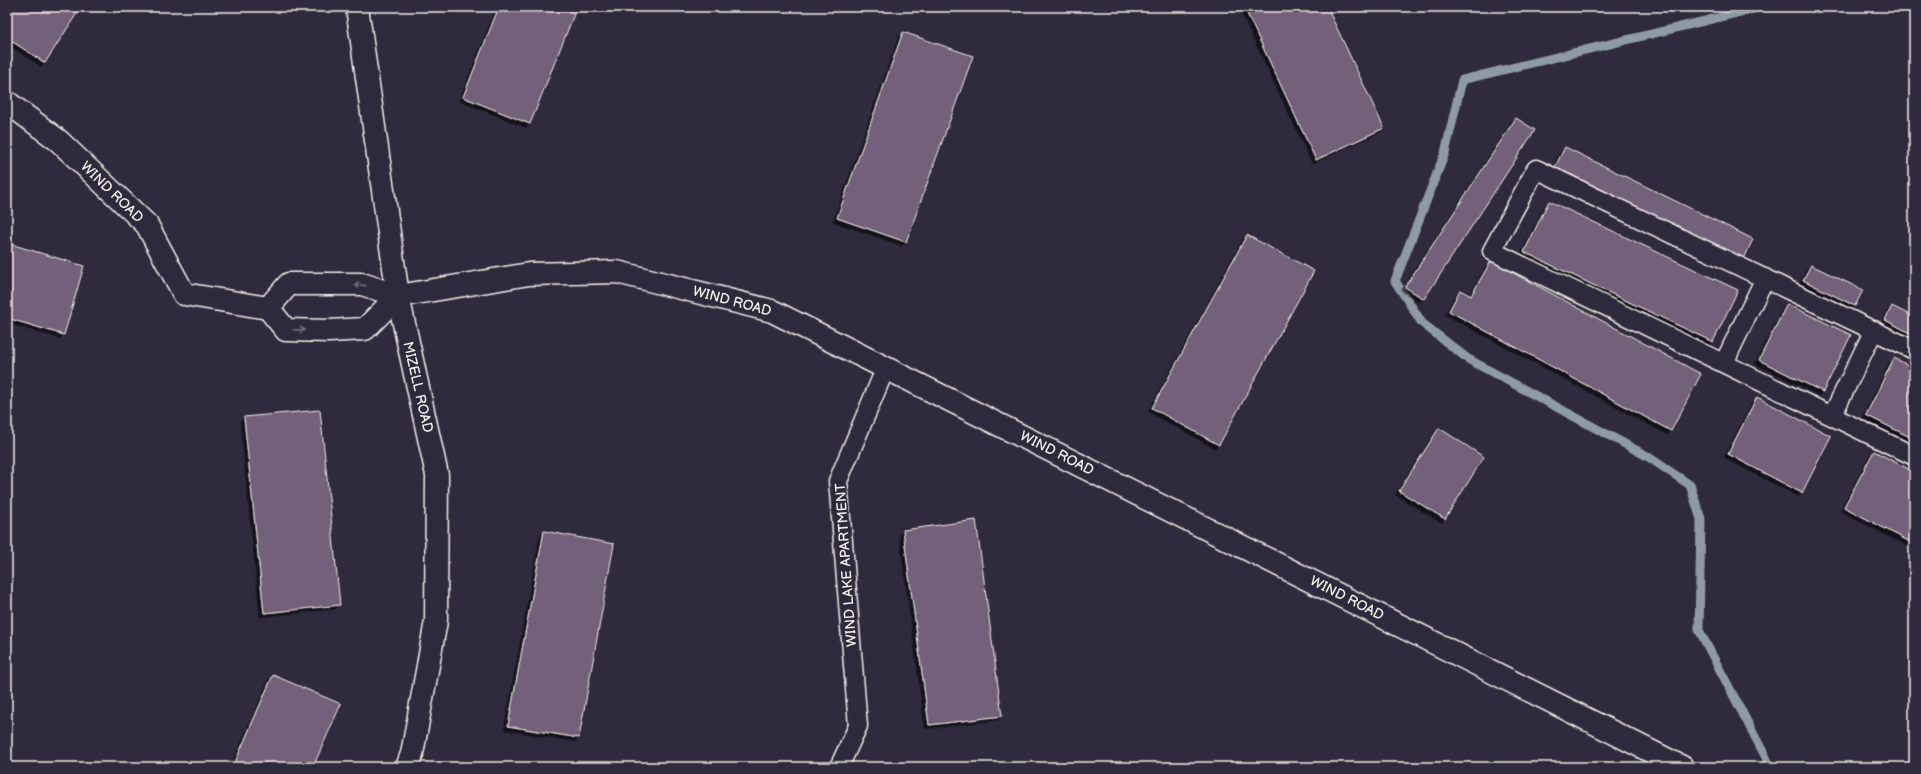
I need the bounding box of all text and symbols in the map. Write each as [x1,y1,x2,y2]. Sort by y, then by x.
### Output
street label: WIND ROAD [77,158,147,226]
one-way arrow [354,281,367,288]
street label: WIND ROAD [691,282,773,320]
one-way arrow [292,326,305,334]
street label: MIZELL ROAD [399,340,437,434]
street label: WIND ROAD [1017,427,1097,479]
street label: WIND LAKE APARTMENT [832,482,860,647]
street label: WIND ROAD [1307,572,1387,624]

